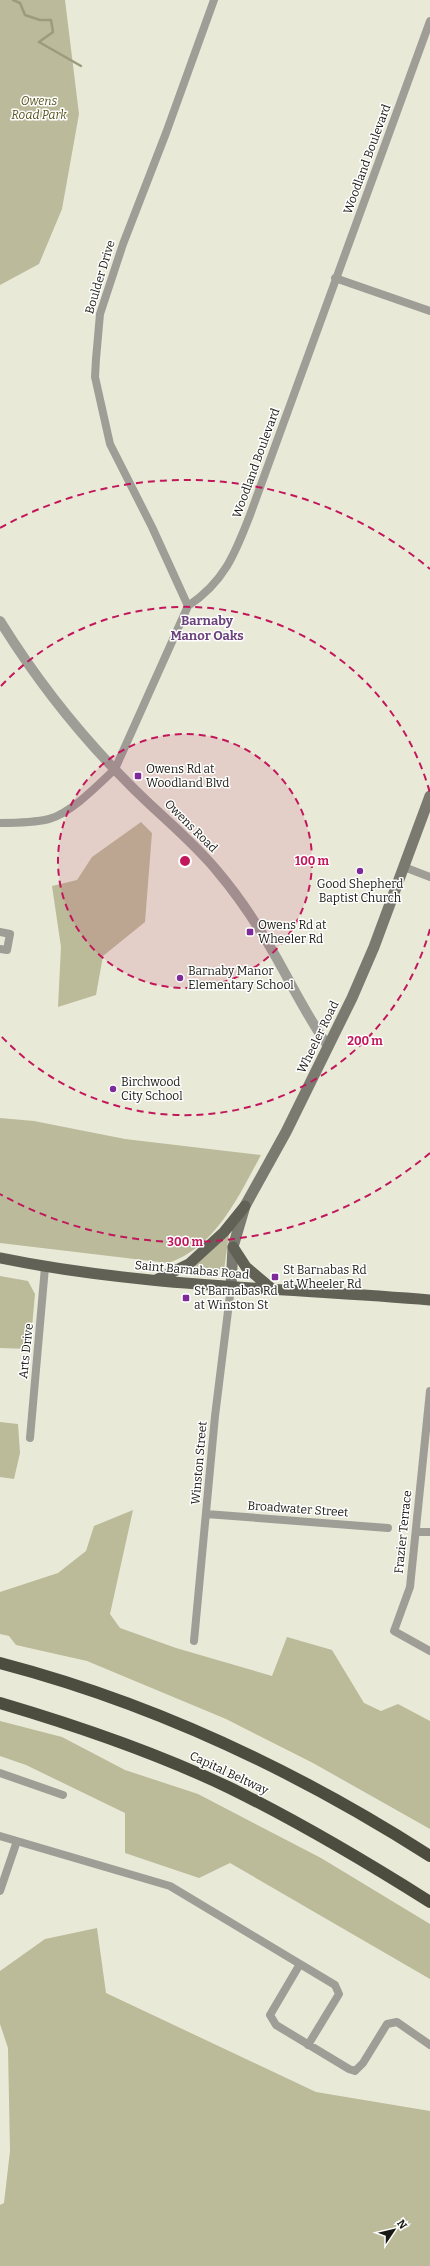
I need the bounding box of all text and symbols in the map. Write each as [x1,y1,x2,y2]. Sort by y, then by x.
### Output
park label: Owens Road Park [11,94,67,122]
street label: Woodland Boulevard [341,102,393,216]
street label: Boulder Drive [82,238,118,316]
street label: Woodland Boulevard [230,406,282,520]
district label: Barnaby Manor Oaks [170,613,244,643]
place label: Owens Rd at Woodland Blvd [146,762,229,790]
marker: Owens Rd at Woodland Blvd [133,771,143,781]
street label: Owens Road [162,797,220,855]
centre of rings [178,854,192,868]
text: 100 m [295,854,330,868]
marker: Good Shepherd Baptist Church [355,866,365,876]
place label: Good Shepherd Baptist Church [317,877,403,905]
place label: Owens Rd at Wheeler Rd [258,918,327,946]
marker: Owens Rd at Wheeler Rd [245,927,255,937]
place label: Barnaby Manor Elementary School [188,964,294,992]
marker: Barnaby Manor Elementary School [175,973,185,983]
street label: Wheeler Road [294,999,342,1075]
text: 200 m [347,1034,383,1048]
place label: Birchwood City School [121,1075,183,1103]
marker: Birchwood City School [108,1084,118,1094]
text: 300 m [167,1235,203,1249]
street label: Saint Barnabas Road [134,1258,250,1282]
place label: St Barnabas Rd at Wheeler Rd [283,1263,367,1291]
marker: St Barnabas Rd at Wheeler Rd [270,1272,280,1282]
place label: St Barnabas Rd at Winston St [194,1284,278,1312]
marker: St Barnabas Rd at Winston St [181,1293,191,1303]
street label: Arts Drive [16,1323,36,1379]
street label: Winston Street [188,1420,210,1505]
street label: Frazier Terrace [392,1490,414,1574]
street label: Broadwater Street [247,1498,350,1520]
street label: Capital Beltway [187,1749,271,1798]
north arrow [374,2210,414,2250]
text: N [394,2217,410,2232]

